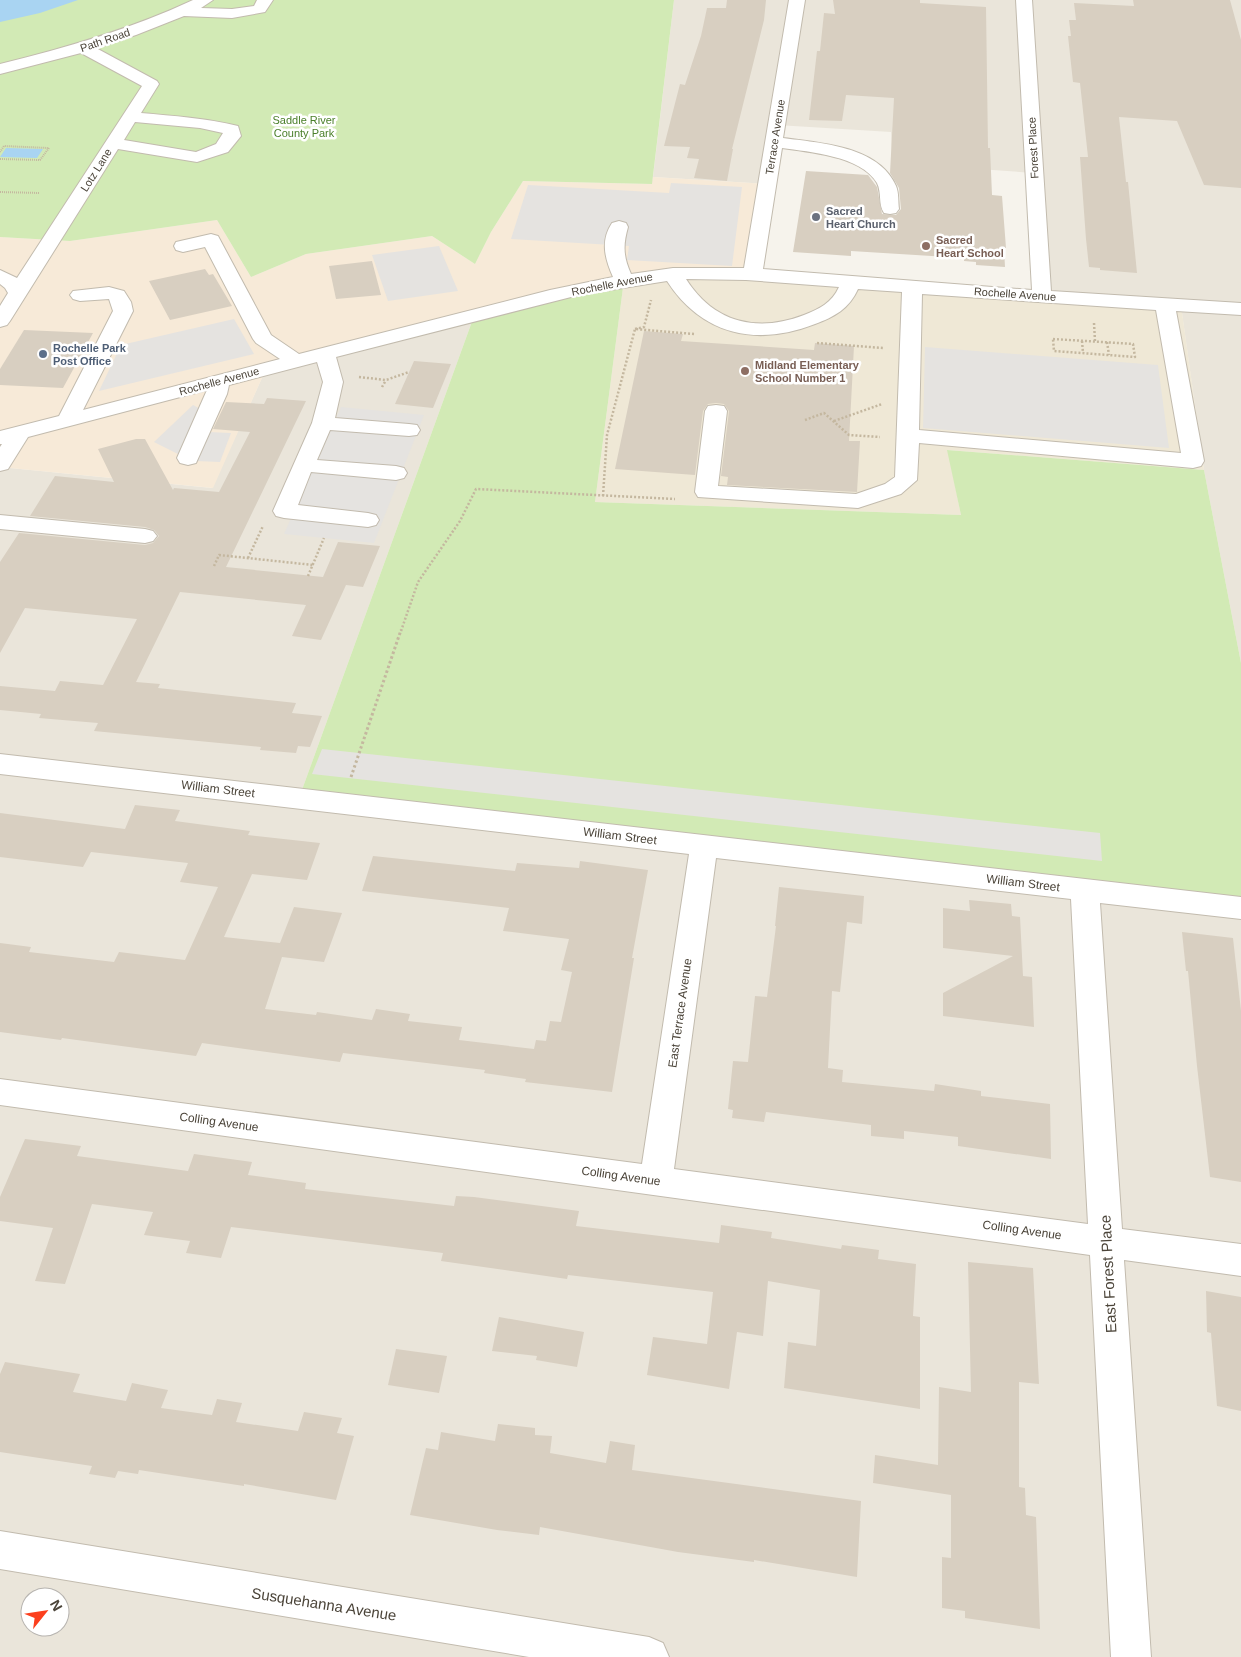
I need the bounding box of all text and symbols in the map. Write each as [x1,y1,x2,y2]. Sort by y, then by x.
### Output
street label: Path Road [78,26,132,54]
street label: Terrace Avenue [763,98,787,176]
park label: Saddle River County Park [273,114,336,139]
street label: Forest Place [1025,117,1041,179]
street label: Lotz Lane [78,146,114,194]
place label: Sacred Heart Church [826,205,896,230]
marker: Sacred Heart Church [810,211,822,223]
place label: Sacred Heart School [936,234,1004,259]
marker: Sacred Heart School [920,240,932,252]
street label: Rochelle Avenue [570,270,654,298]
street label: Rochelle Avenue [973,285,1057,303]
place label: Rochelle Park Post Office [53,342,127,367]
marker: Rochelle Park Post Office [37,348,49,360]
place label: Midland Elementary School Number 1 [755,359,860,384]
street label: Rochelle Avenue [178,365,260,397]
marker: Midland Elementary School Number 1 [739,365,751,377]
street label: William Street [180,778,256,801]
street label: William Street [582,825,658,848]
street label: William Street [985,872,1061,895]
street label: East Terrace Avenue [665,957,695,1069]
street label: Colling Avenue [178,1110,260,1135]
street label: Colling Avenue [580,1164,662,1189]
street label: East Forest Place [1096,1214,1120,1334]
street label: Colling Avenue [981,1218,1063,1243]
street label: Susquehanna Avenue [250,1584,398,1624]
north arrow [20,1587,70,1637]
text: N [47,1597,66,1614]

